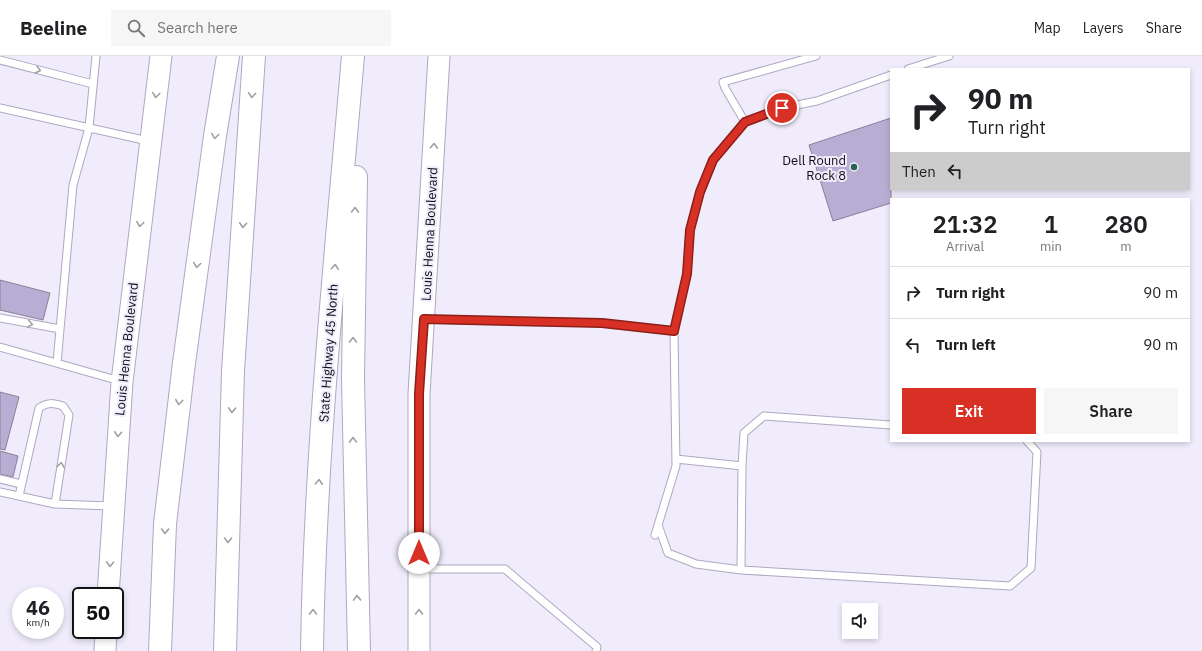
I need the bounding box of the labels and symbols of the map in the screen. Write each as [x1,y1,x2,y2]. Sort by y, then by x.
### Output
one-way arrow [35,65,41,73]
pin [765,91,799,125]
one-way arrow [152,92,161,98]
one-way arrow [247,92,256,98]
one-way arrow [211,133,220,139]
one-way arrow [430,143,438,149]
place label: Dell Round Rock 8 [782,152,846,184]
marker: Dell Round Rock 8 [849,162,859,172]
street label: Louis Henna Boulevard [418,167,441,301]
one-way arrow [351,207,359,213]
one-way arrow [136,221,145,227]
one-way arrow [239,222,248,228]
one-way arrow [193,262,202,268]
one-way arrow [330,264,339,270]
street label: Louis Henna Boulevard [111,282,142,417]
street label: State Highway 45 North [315,283,342,423]
one-way arrow [27,319,33,328]
one-way arrow [349,337,357,343]
one-way arrow [175,399,184,405]
one-way arrow [228,407,236,413]
one-way arrow [113,431,122,438]
one-way arrow [349,437,357,443]
one-way arrow [56,462,65,468]
one-way arrow [315,479,324,485]
one-way arrow [160,528,169,534]
position arrow [398,532,440,574]
one-way arrow [224,537,232,543]
one-way arrow [105,561,114,567]
speed limit sign: 50 [72,587,124,639]
one-way arrow [353,595,361,601]
one-way arrow [309,609,317,615]
one-way arrow [415,609,423,615]

